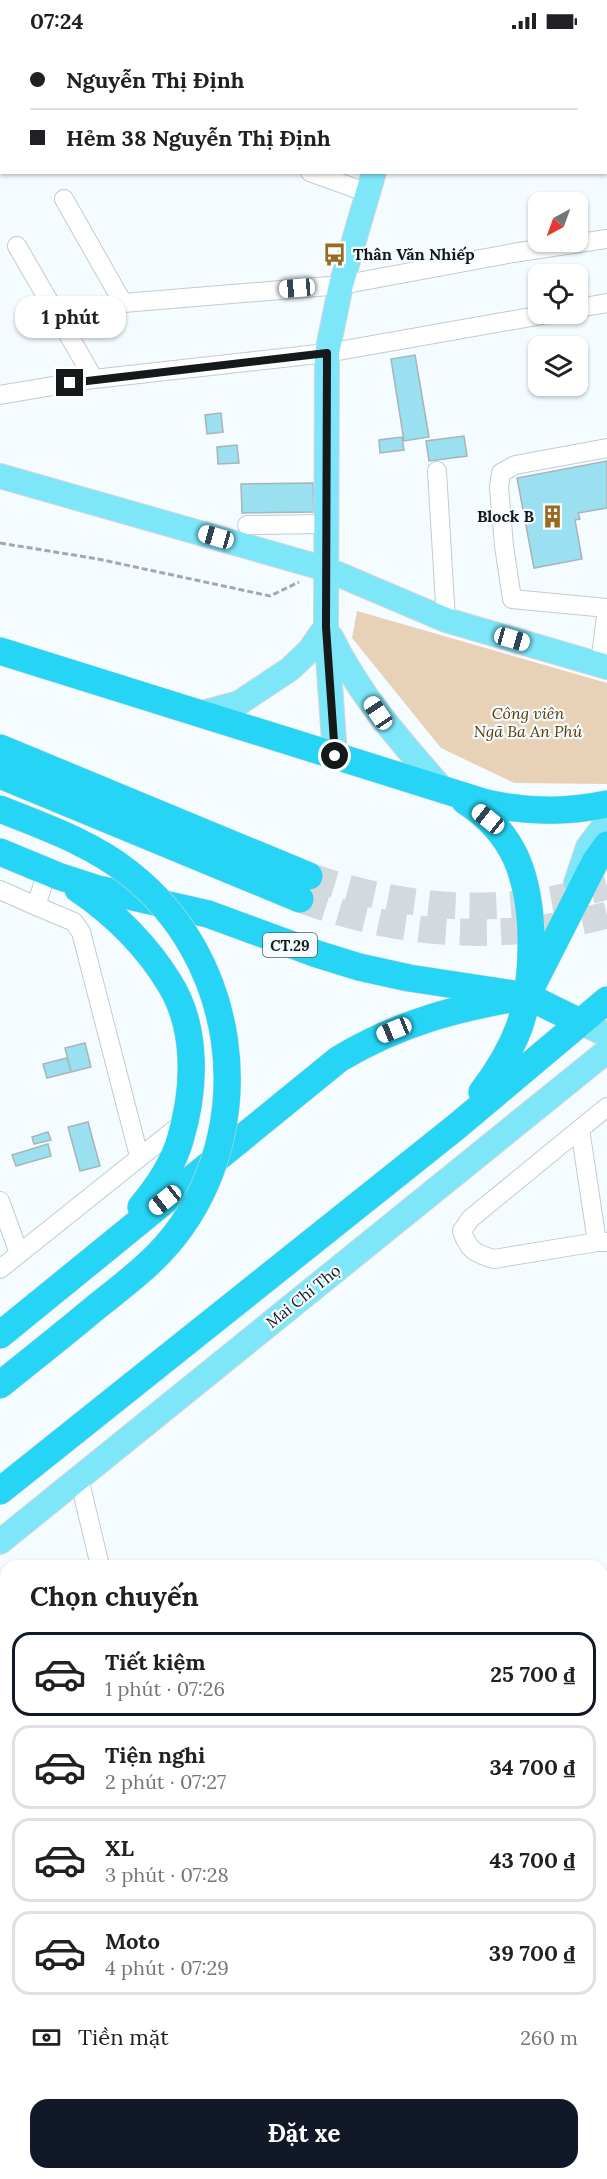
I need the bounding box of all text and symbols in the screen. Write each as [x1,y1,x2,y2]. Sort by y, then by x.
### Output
text: 07:24 [30,7,84,35]
text: Nguyễn Thị Định [66,66,244,94]
text: Hẻm 38 Nguyễn Thị Định [66,124,331,152]
north arrow [528,192,588,252]
map controls [528,192,588,396]
bus stop icon: Thân Văn Nhiếp [322,241,348,267]
place label: Thân Văn Nhiếp [353,244,475,264]
button: locate [528,264,588,324]
car [278,277,316,299]
callout: 1 phút [14,296,125,338]
text: 1 phút [41,304,100,329]
button: layers [528,336,588,396]
route end [56,369,83,396]
building icon: Block B [539,503,565,529]
place label: Block B [477,506,534,526]
car [196,523,236,551]
car [492,625,532,653]
car [360,693,396,733]
park label: Công viên Ngã Ba An Phú [474,703,583,741]
route start [321,742,348,769]
car [468,801,508,837]
road number: CT.29 [263,933,317,957]
car [374,1015,414,1045]
car [145,1182,185,1218]
street label: Mai Chí Thọ [262,1260,344,1332]
text: Chọn chuyến [30,1579,199,1613]
icon: car [33,1647,87,1701]
text: Tiết kiệm [105,1648,205,1676]
text: 25 700 ₫ [490,1660,575,1688]
text: 1 phút · 07:26 [105,1676,225,1701]
icon: car [33,1740,87,1794]
text: Tiện nghi [105,1741,205,1769]
text: 34 700 ₫ [489,1753,575,1781]
text: 2 phút · 07:27 [105,1769,226,1794]
icon: car [33,1833,87,1887]
text: XL [105,1834,134,1862]
text: 43 700 ₫ [489,1846,575,1874]
text: 3 phút · 07:28 [105,1862,229,1887]
icon: car [33,1926,87,1980]
text: Moto [105,1927,160,1955]
text: 39 700 ₫ [489,1939,575,1967]
text: 4 phút · 07:29 [105,1955,229,1980]
icon: cash [30,2021,63,2054]
text: Tiền mặt [78,2023,169,2051]
text: 260 m [520,2025,578,2050]
button: Đặt xe [30,2099,578,2168]

